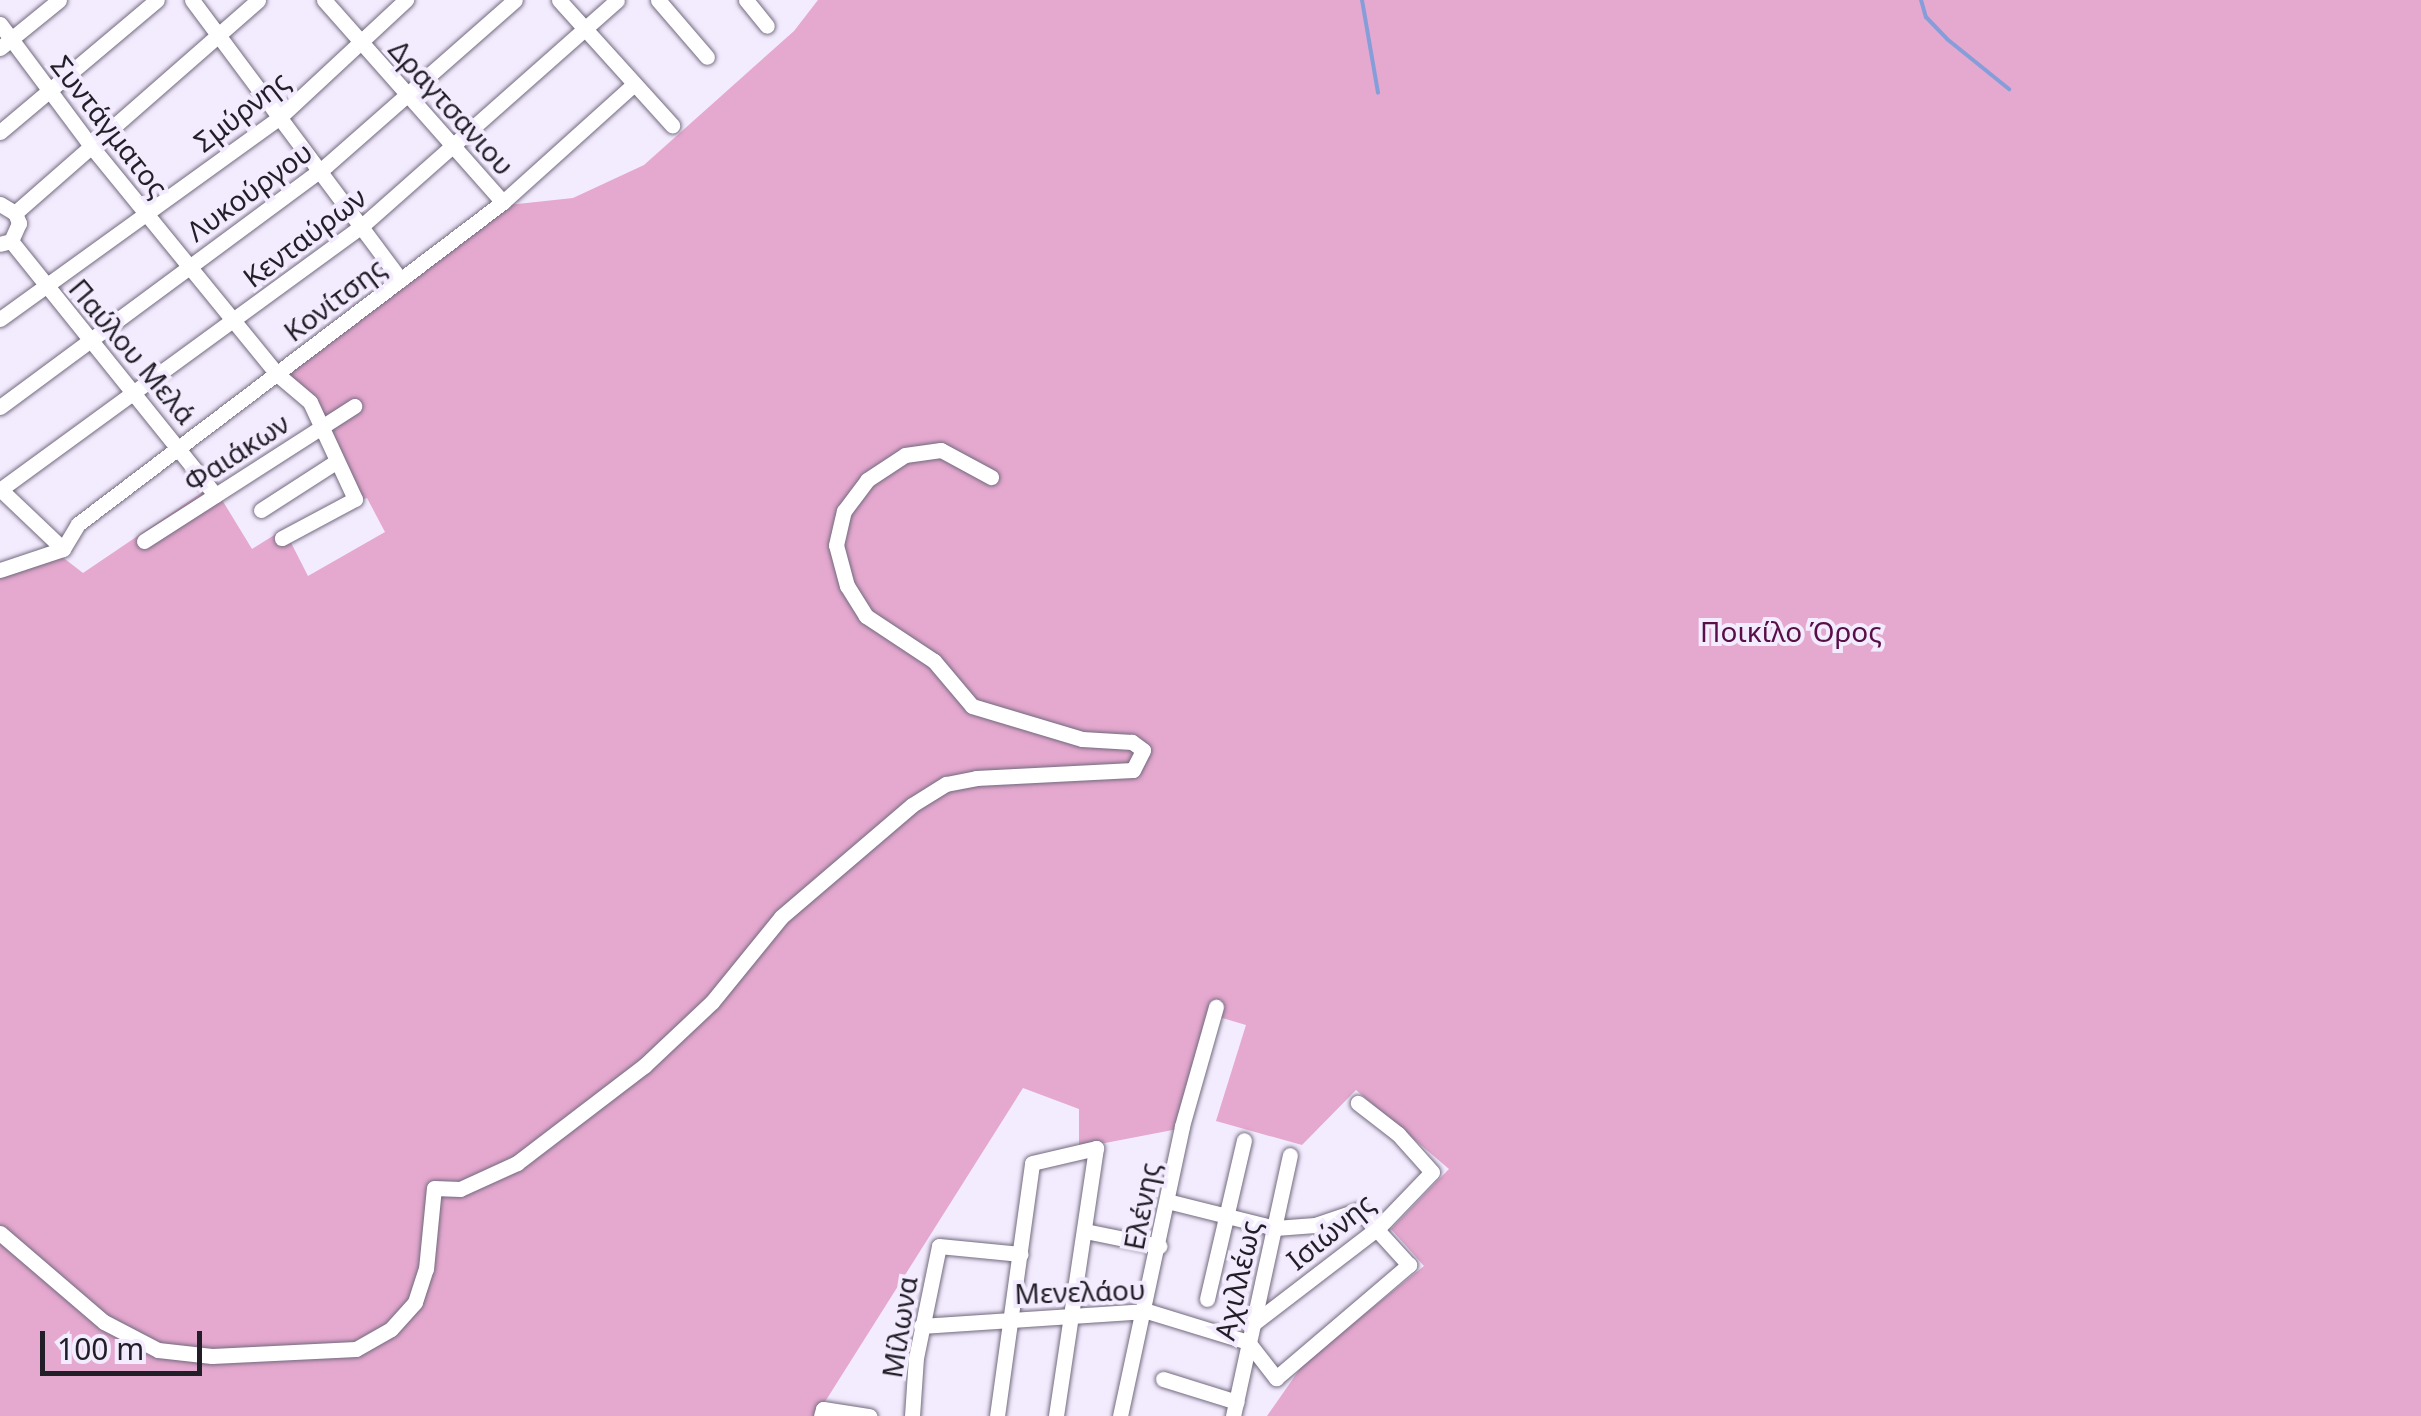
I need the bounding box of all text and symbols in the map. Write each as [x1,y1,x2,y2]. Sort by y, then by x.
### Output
street label: Δραγτσανιου [383,32,521,182]
street label: Συντάγματος [45,49,175,203]
street label: Σμύρνης [187,63,295,159]
street label: Λυκούργου [180,134,318,248]
street label: Κενταύρων [236,180,372,294]
street label: Κονίτσης [277,250,391,348]
street label: Παύλου Μελά [63,272,203,430]
street label: Φαιάκων [177,406,295,498]
park label: Ποικίλο Όρος [1700,614,1882,648]
street label: Ελένης [1116,1159,1166,1253]
street label: Ισιώνης [1280,1186,1380,1276]
street label: Αχιλλέως [1207,1217,1267,1343]
street label: Μενελάου [1014,1272,1146,1310]
street label: Μίλωνα [874,1274,924,1380]
scale bar [45,1311,208,1373]
text: 100 m [57,1328,144,1369]

